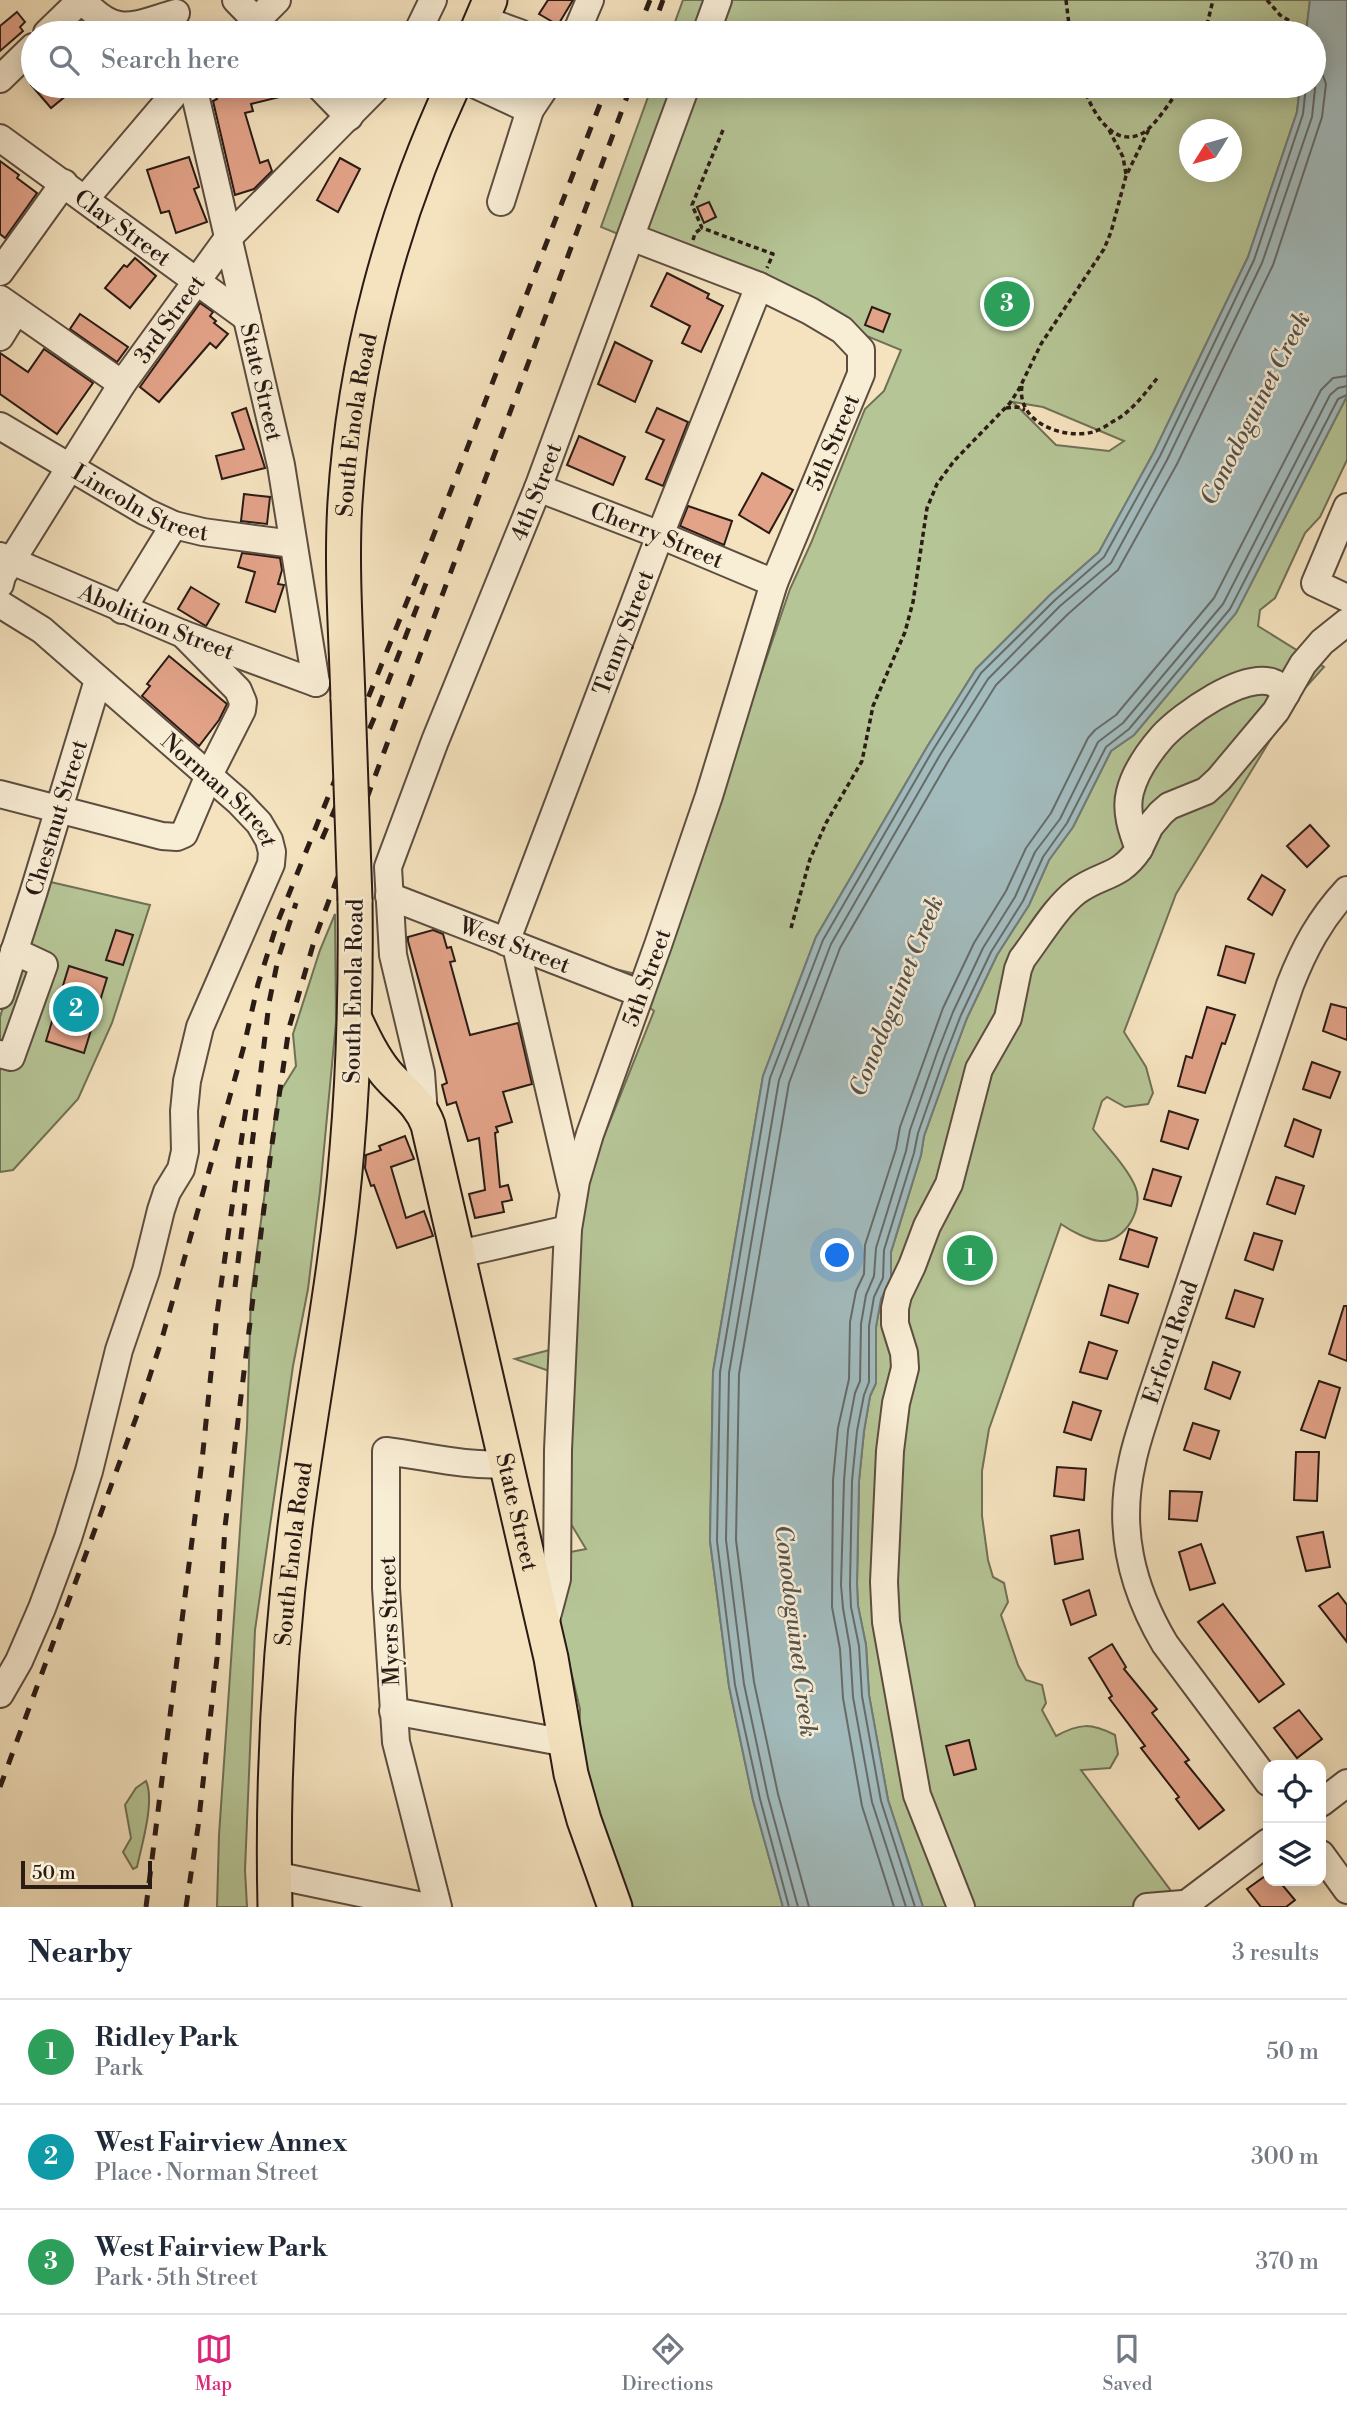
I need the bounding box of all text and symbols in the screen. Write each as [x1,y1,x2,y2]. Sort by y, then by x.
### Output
search box [21,21,1326,98]
icon: search [45,41,83,79]
text: Search here [101,44,240,76]
north arrow [1179,119,1242,182]
street label: Clay Street [69,184,176,273]
street label: 3rd Street [128,270,212,369]
pin: 3 [984,278,1030,330]
water label: Conodoguinet Creek [1194,307,1318,510]
street label: State Street [234,321,288,444]
street label: South Enola Road [331,331,384,517]
street label: 5th Street [801,390,866,495]
street label: 4th Street [505,439,568,545]
street label: Lincoln Street [67,459,210,548]
street label: Cherry Street [586,497,727,575]
street label: Tenny Street [588,566,660,699]
street label: Abolition Street [74,578,238,667]
street label: Norman Street [155,727,283,849]
street label: Chestnut Street [20,736,94,899]
water label: Conodoguinet Creek [843,892,951,1101]
street label: South Enola Road [338,898,370,1084]
street label: West Street [454,911,574,980]
street label: 5th Street [617,925,678,1031]
pin: 2 [53,983,99,1035]
pin: 1 [947,1232,993,1284]
your location [820,1238,854,1272]
street label: Erford Road [1137,1277,1205,1407]
street label: State Street [489,1451,543,1574]
street label: South Enola Road [270,1460,319,1647]
water label: Conodoguinet Creek [767,1523,823,1739]
street label: Myers Street [374,1556,406,1686]
map controls [1263,1760,1326,1886]
button: locate [1263,1760,1326,1823]
button: layers [1263,1823,1326,1886]
scale bar [21,1858,152,1890]
text: 50 m [32,1861,76,1885]
text: Nearby [28,1934,132,1972]
text: 3 results [1232,1939,1319,1967]
text: Ridley Park [95,2022,238,2054]
text: 1 [45,2038,57,2066]
text: 50 m [1266,2038,1319,2066]
text: Park [95,2054,143,2082]
text: West Fairview Annex [95,2127,347,2159]
text: 2 [44,2143,58,2171]
text: 300 m [1251,2143,1319,2171]
text: Place · Norman Street [95,2159,319,2187]
text: West Fairview Park [95,2232,328,2264]
text: 3 [44,2248,58,2276]
text: 370 m [1256,2248,1319,2276]
text: Park · 5th Street [95,2264,258,2292]
tab: Map [195,2330,233,2396]
tab: Directions [622,2330,713,2396]
tab: Saved [1103,2330,1152,2396]

